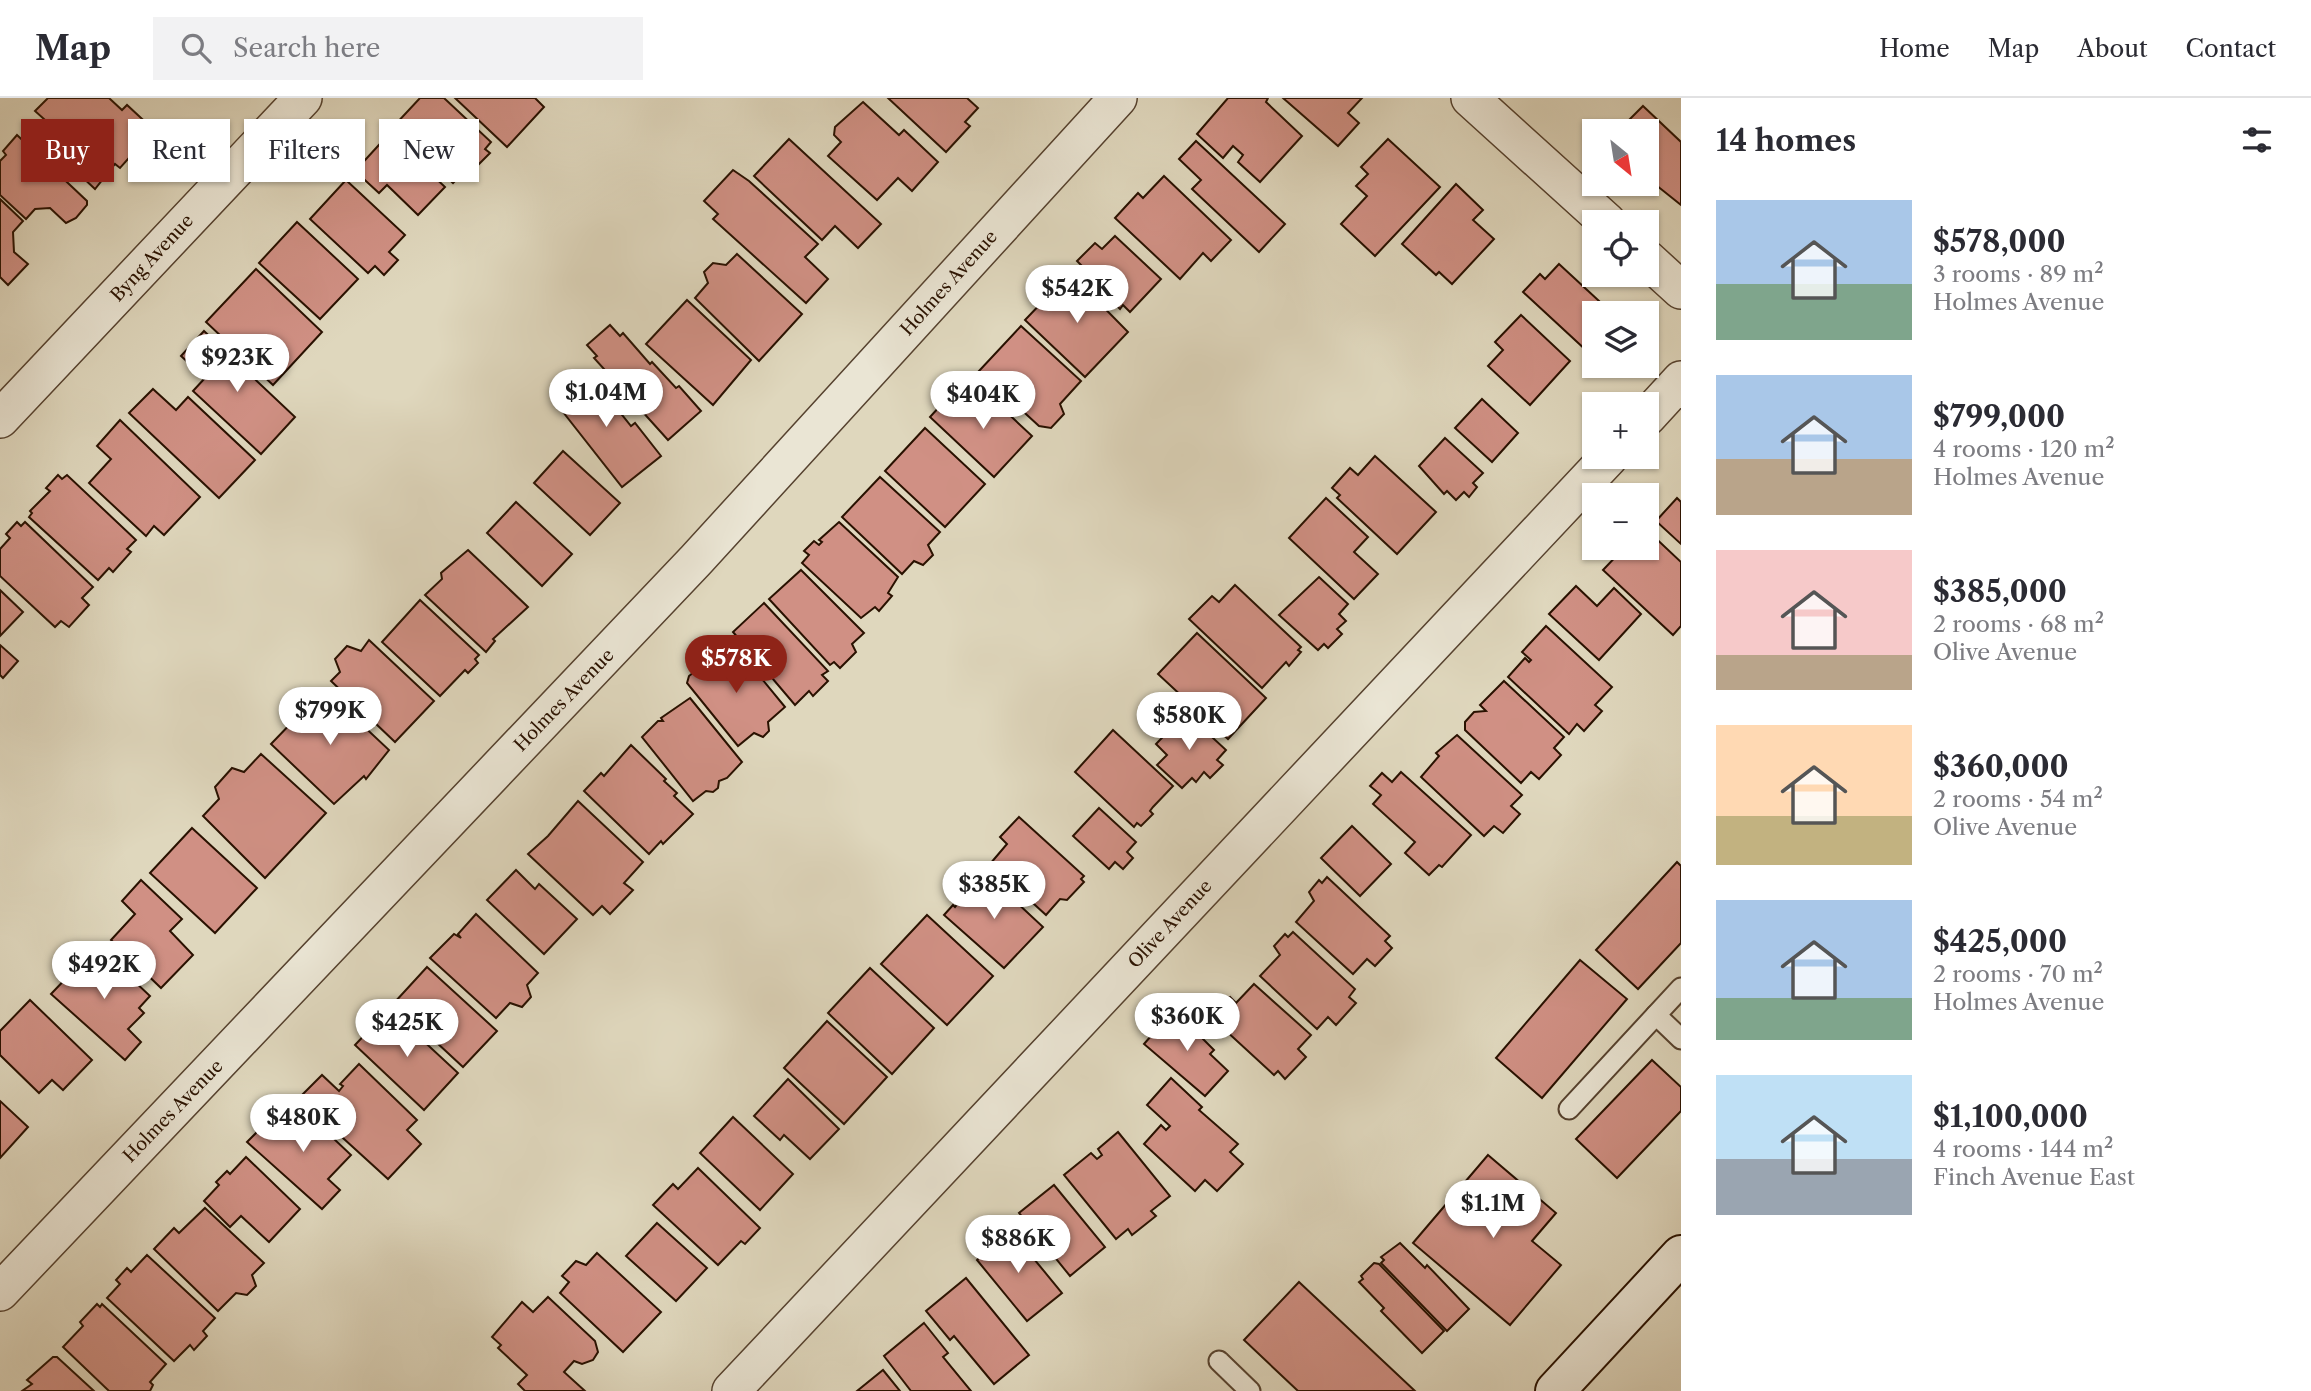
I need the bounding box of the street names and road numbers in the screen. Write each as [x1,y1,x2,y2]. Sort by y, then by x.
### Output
street label: Byng Avenue [106,210,198,306]
street label: Holmes Avenue [896,226,1002,340]
street label: Holmes Avenue [510,644,618,756]
street label: Olive Avenue [1123,875,1217,973]
street label: Holmes Avenue [119,1055,227,1167]

